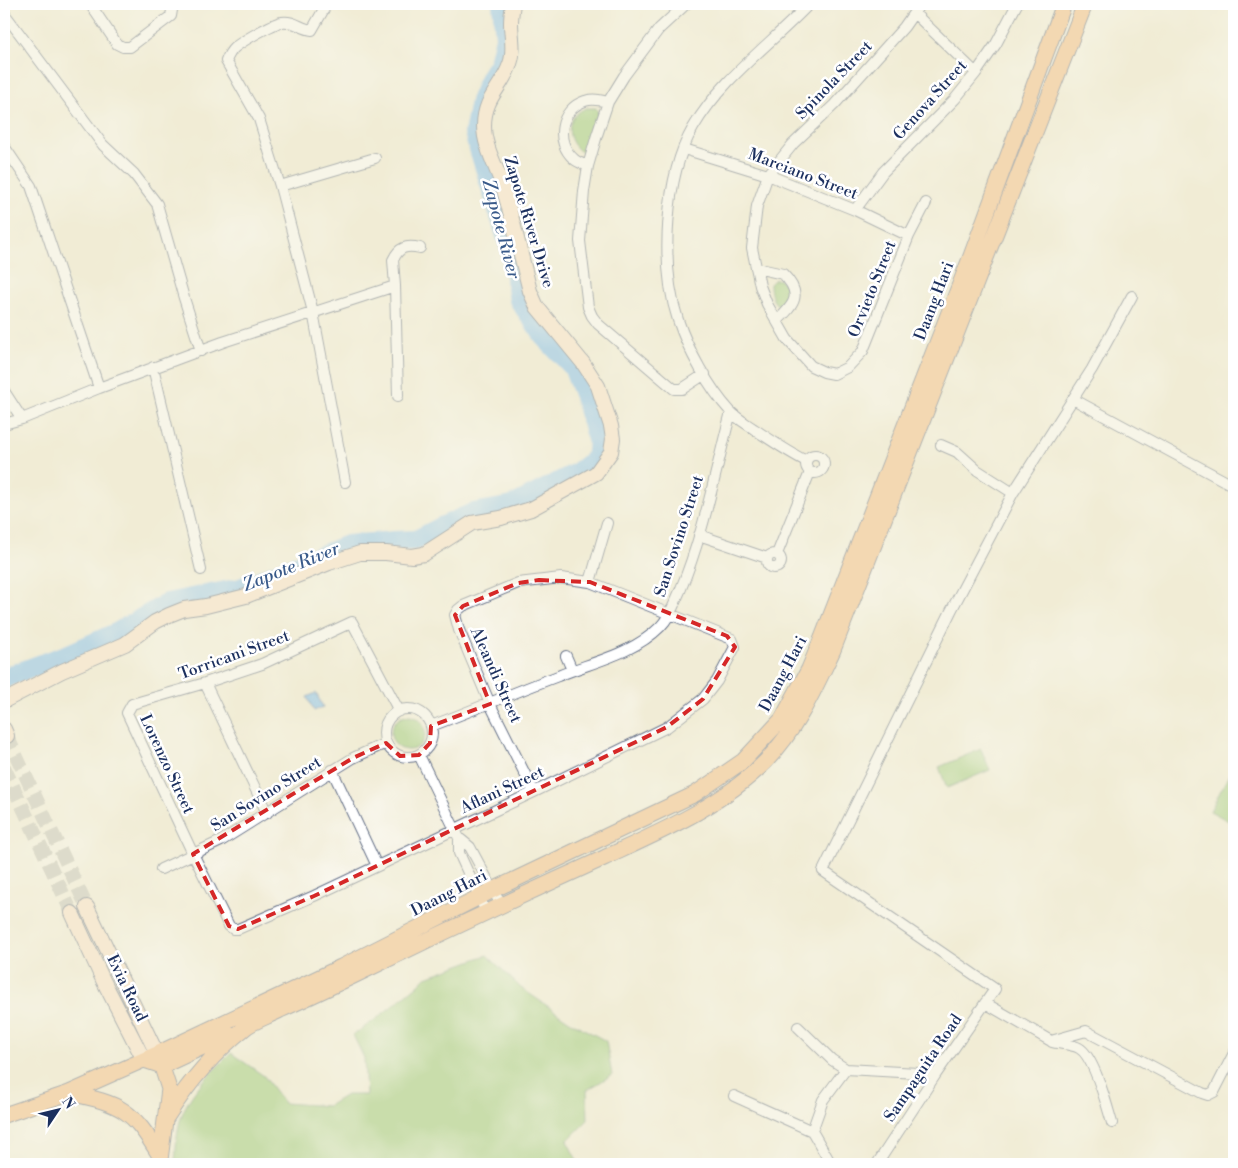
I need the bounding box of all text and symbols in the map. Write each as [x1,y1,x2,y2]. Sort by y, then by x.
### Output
street label: Spinola Street [791,36,877,124]
street label: Genova Street [889,56,971,144]
street label: Marciano Street [745,144,861,204]
street label: Zapote River Drive [500,154,558,290]
water label: Zapote River [477,177,525,281]
street label: Orvieto Street [844,237,901,340]
street label: Daang Hari [910,259,958,343]
street label: San Sovino Street [650,472,708,599]
water label: Zapote River [239,537,343,597]
street label: Aleandi Street [466,623,526,726]
street label: Torricani Street [176,626,292,684]
street label: Daang Hari [755,633,811,715]
street label: Lorenzo Street [135,711,199,817]
street label: San Sovino Street [207,752,325,836]
street label: Aflani Street [456,762,547,819]
street label: Daang Hari [407,865,491,921]
street label: Evia Road [102,951,152,1025]
street label: Sampaguita Road [880,1010,966,1126]
north arrow [32,1086,82,1136]
text: N [57,1093,78,1113]

